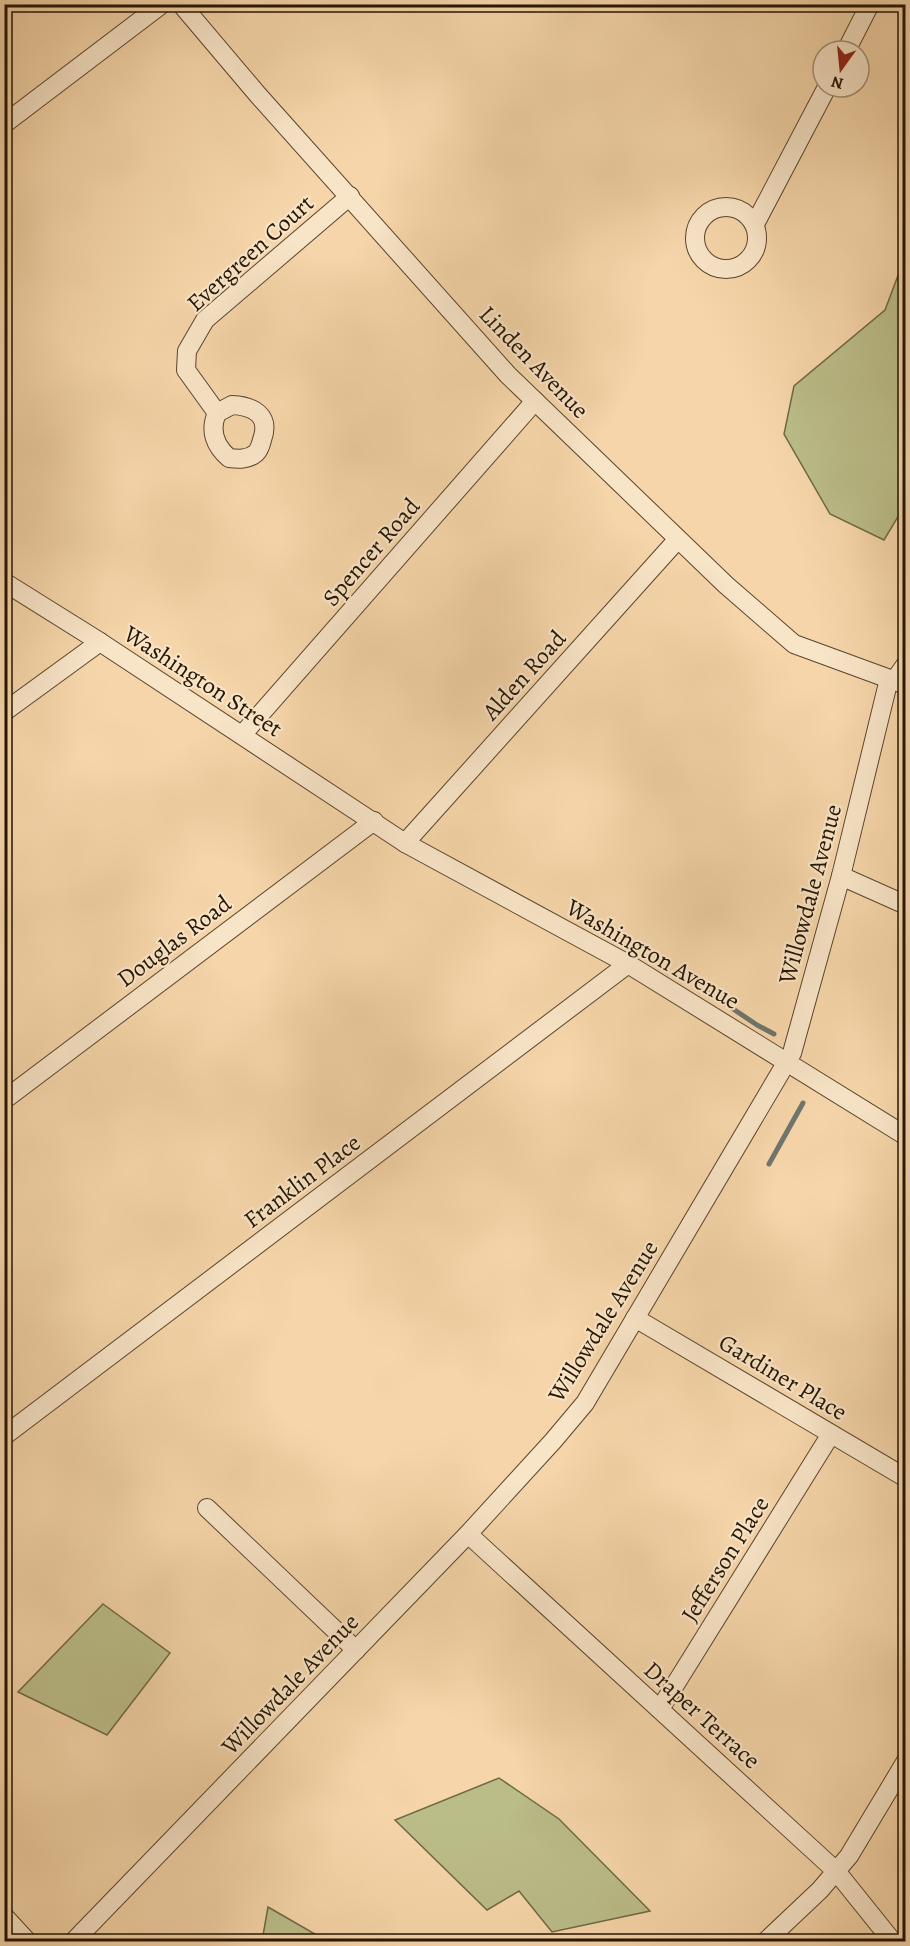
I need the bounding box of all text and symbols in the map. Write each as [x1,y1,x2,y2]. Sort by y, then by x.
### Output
north arrow [811,39,871,99]
text: N [829,70,846,95]
street label: Evergreen Court [180,187,320,319]
street label: Linden Avenue [472,299,596,425]
street label: Spencer Road [315,491,427,613]
street label: Washington Street [117,617,288,744]
street label: Alden Road [474,623,573,728]
street label: Willowdale Avenue [770,801,849,988]
street label: Douglas Road [110,887,238,994]
street label: Washington Avenue [560,891,746,1017]
street label: Franklin Place [237,1127,367,1235]
street label: Willowdale Avenue [540,1234,666,1409]
street label: Gardiner Place [713,1326,853,1428]
street label: Jefferson Place [674,1490,776,1628]
street label: Willowdale Avenue [214,1606,366,1762]
street label: Draper Terrace [637,1654,767,1776]

